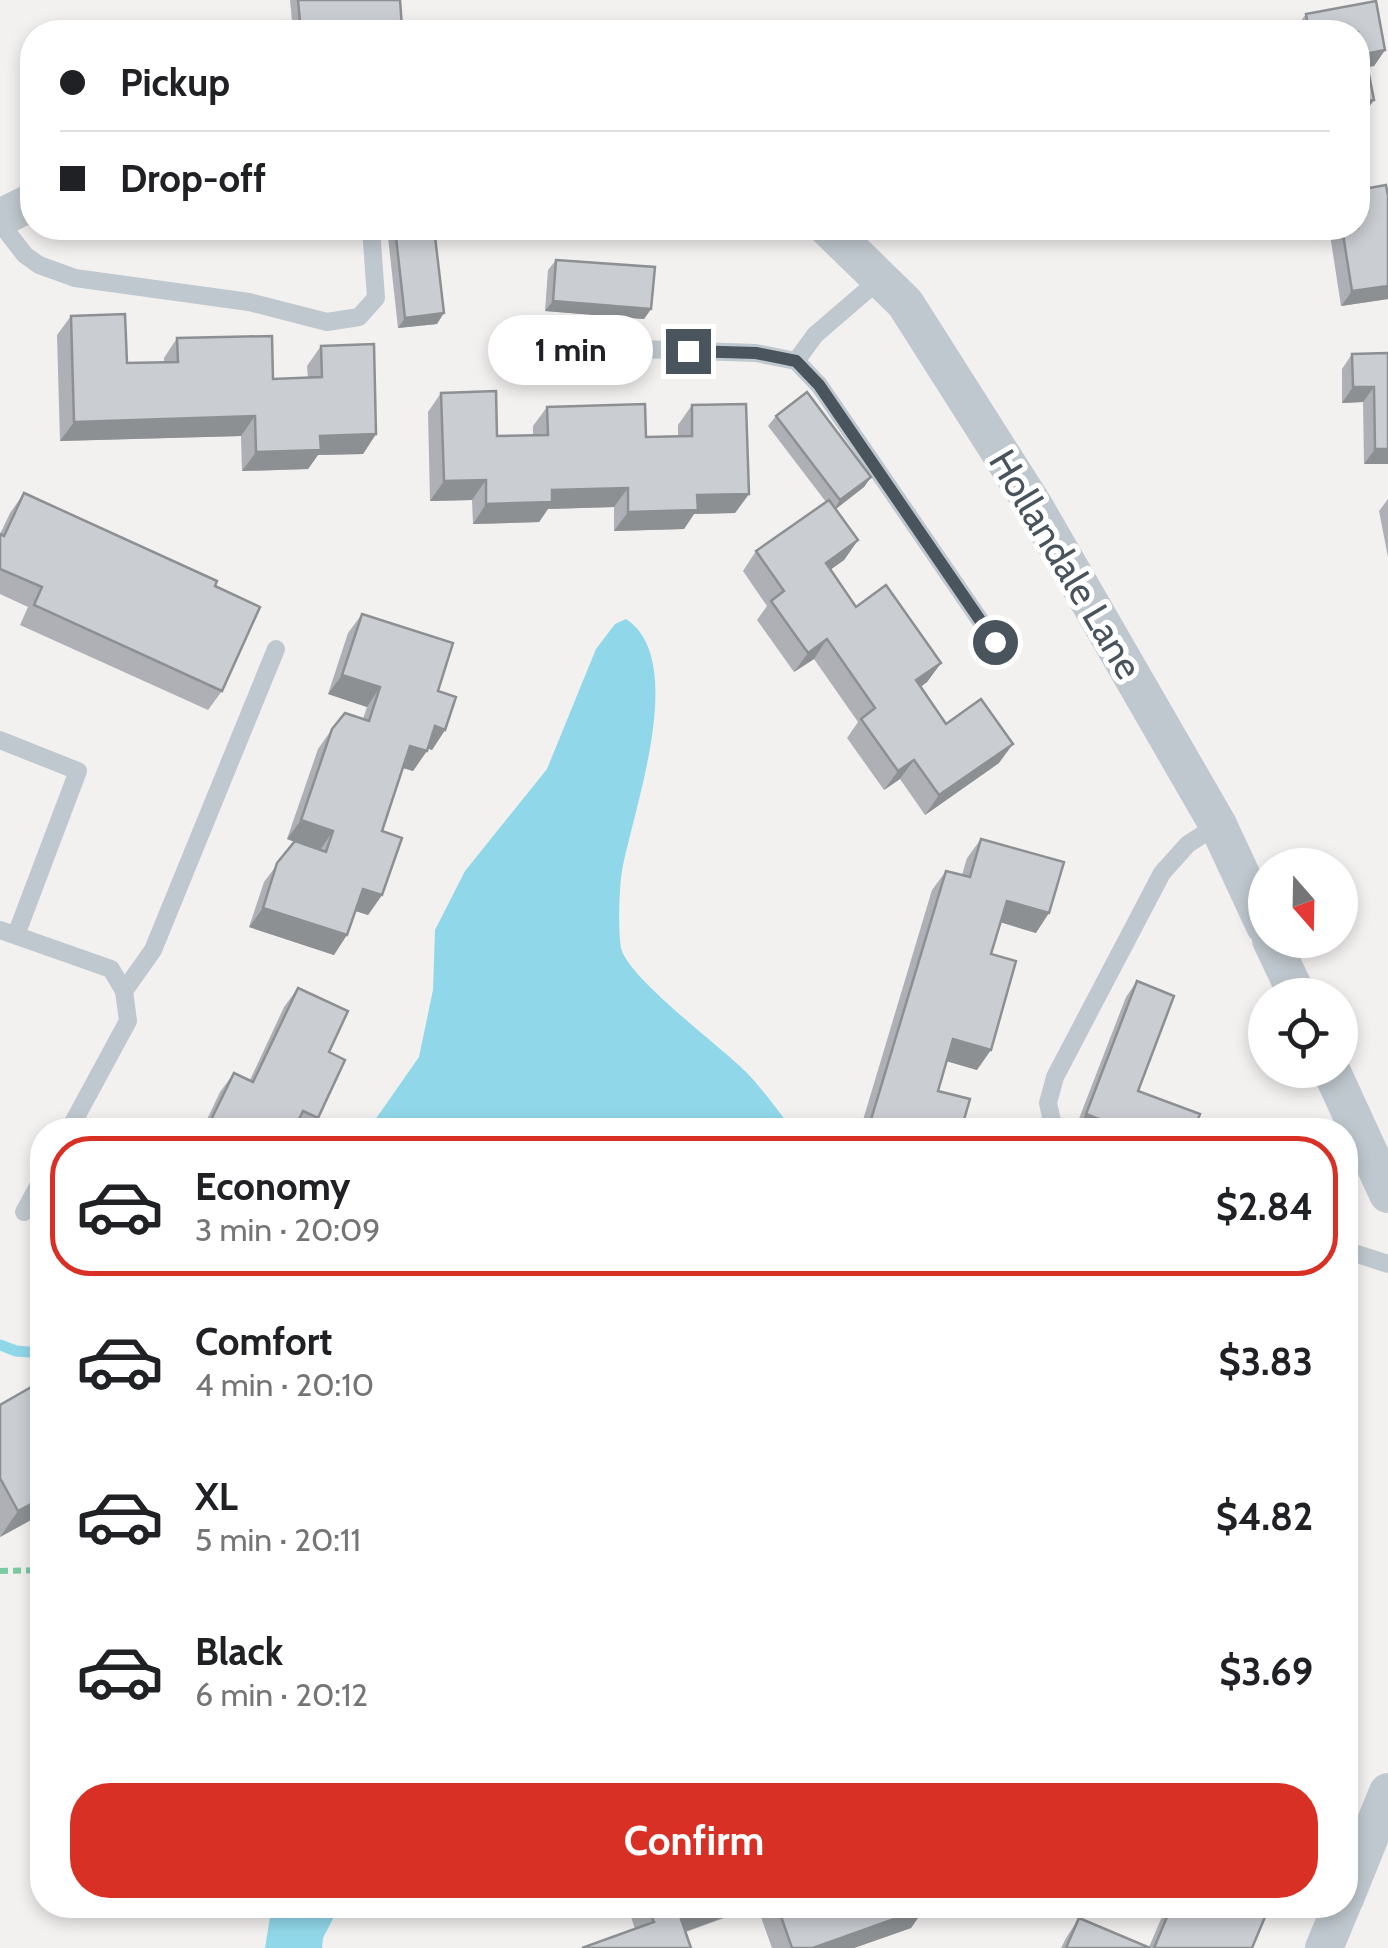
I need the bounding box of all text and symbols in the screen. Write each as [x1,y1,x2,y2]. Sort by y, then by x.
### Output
text: Pickup [120,59,230,106]
text: Drop-off [120,155,266,202]
callout: 1 min [488,316,653,386]
route end [666,329,711,374]
text: 1 min [534,330,607,369]
street label: Hollandale Lane [979,441,1153,687]
route start [973,620,1018,665]
north arrow [1248,848,1358,958]
map controls [1248,848,1358,1088]
button: locate [1248,978,1358,1088]
icon: car [75,1161,165,1251]
text: Economy [195,1163,350,1210]
text: $2.84 [1216,1183,1313,1230]
text: 3 min · 20:09 [195,1210,381,1249]
icon: car [75,1316,165,1406]
text: Comfort [195,1318,332,1365]
text: $3.83 [1219,1338,1313,1385]
text: 4 min · 20:10 [195,1365,374,1404]
icon: car [75,1471,165,1561]
text: XL [195,1473,238,1520]
text: $4.82 [1216,1493,1313,1540]
text: 5 min · 20:11 [195,1520,361,1559]
icon: car [75,1626,165,1716]
text: Black [195,1628,283,1675]
text: $3.69 [1219,1648,1313,1695]
text: 6 min · 20:12 [195,1675,368,1714]
button: Confirm [70,1783,1318,1898]

